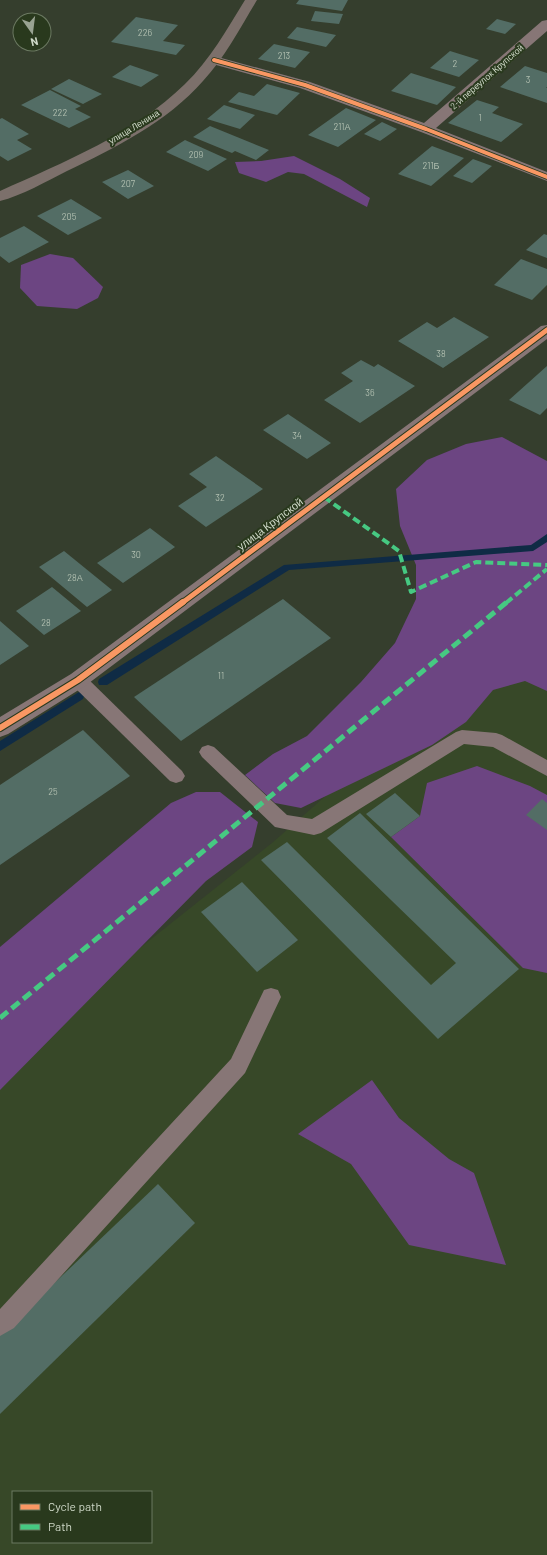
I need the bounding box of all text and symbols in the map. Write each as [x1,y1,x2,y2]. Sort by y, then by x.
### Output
north arrow [12,12,52,52]
house number: 226 [138,27,152,38]
text: N [29,35,40,49]
street label: 2-й переулок Крупской [448,42,526,111]
house number: 213 [278,50,291,61]
house number: 2 [453,58,458,69]
house number: 3 [526,74,531,85]
house number: 222 [53,107,67,118]
street label: улица Ленина [106,107,161,146]
house number: 1 [478,112,482,123]
house number: 211А [333,121,351,132]
house number: 209 [189,149,204,160]
house number: 211Б [423,160,440,171]
house number: 207 [121,178,136,189]
house number: 205 [62,211,77,222]
house number: 38 [436,348,446,359]
house number: 36 [365,387,375,398]
house number: 34 [292,430,302,441]
house number: 32 [215,492,225,503]
street label: улица Крупской [234,495,305,553]
house number: 30 [131,549,141,560]
house number: 28А [67,572,83,583]
house number: 28 [41,617,51,628]
house number: 11 [218,670,224,681]
house number: 25 [48,786,58,797]
legend [12,1491,152,1543]
text: Cycle path [48,1499,102,1513]
text: Path [48,1519,72,1533]

